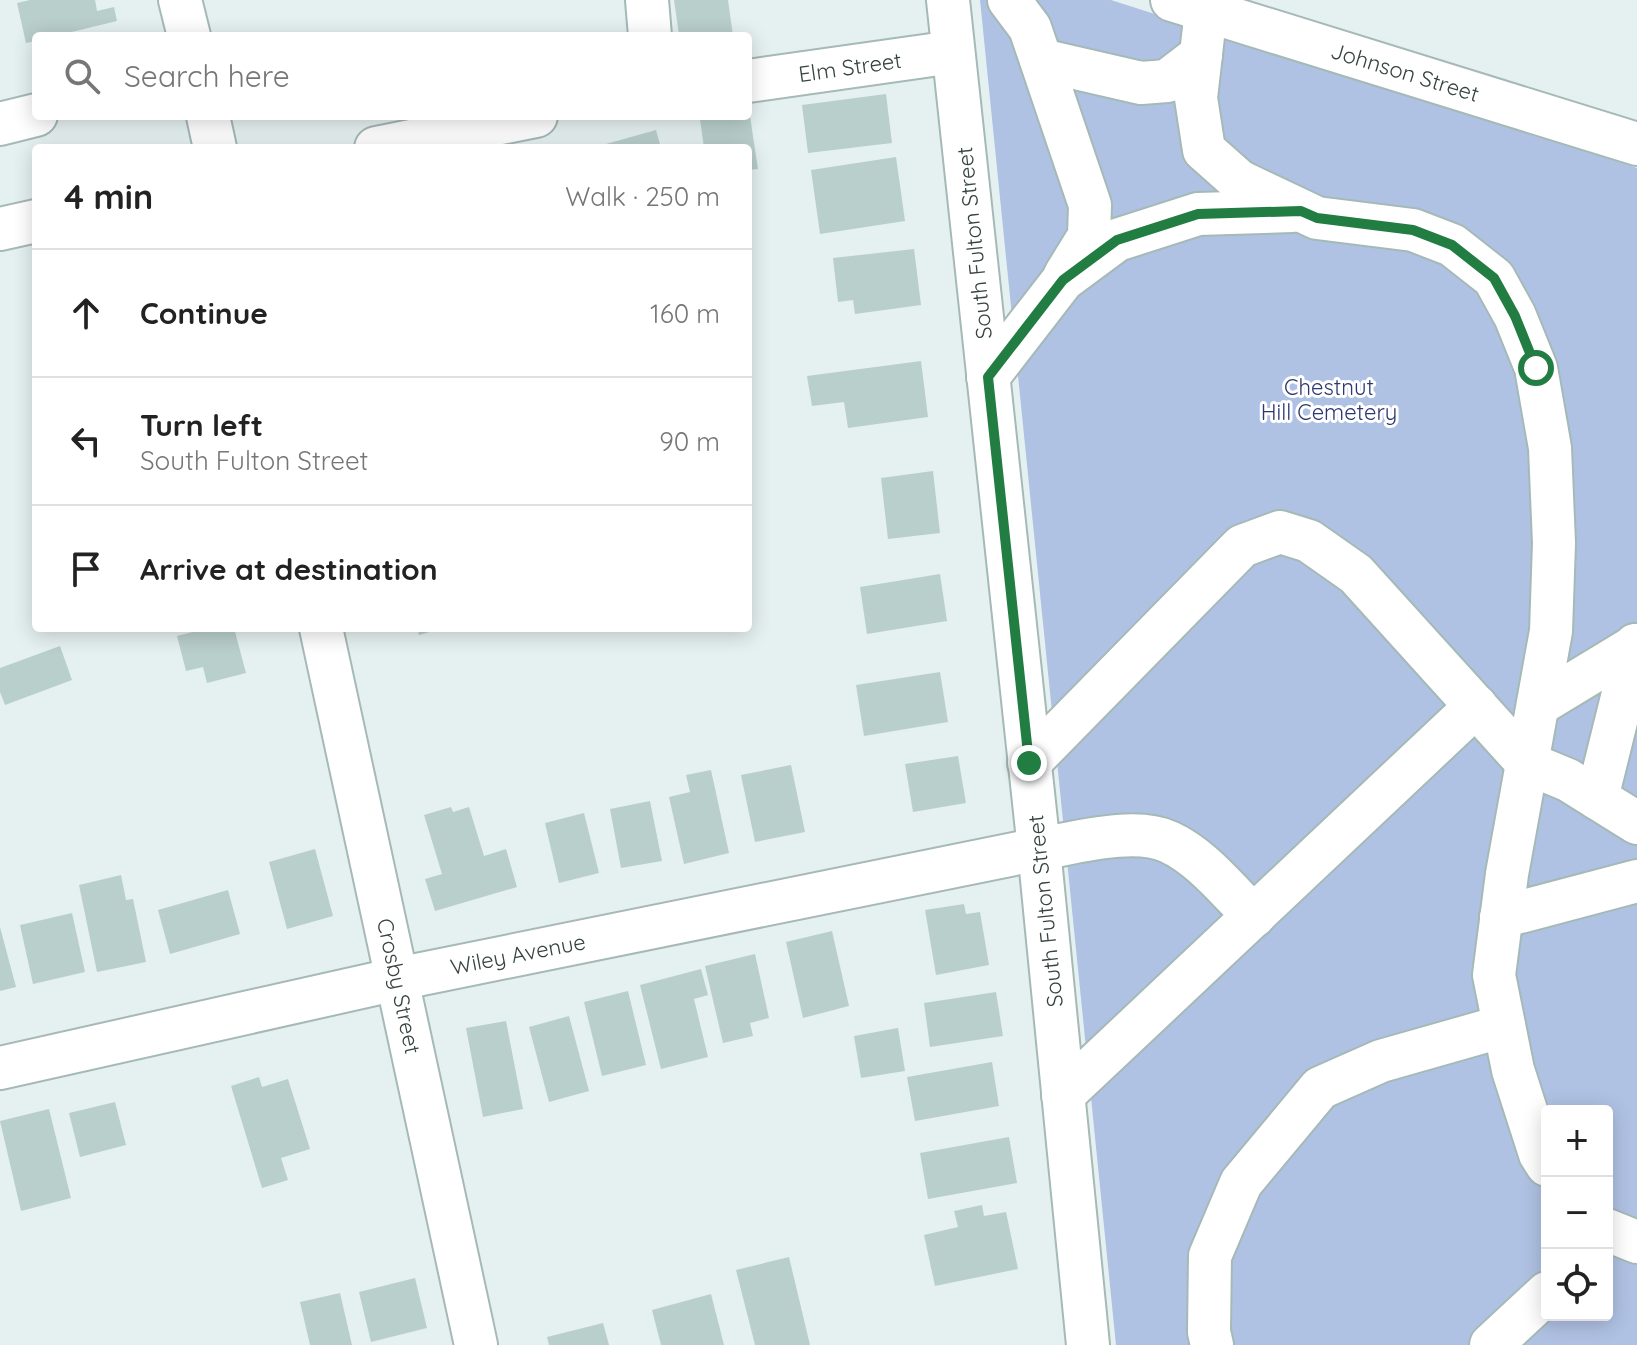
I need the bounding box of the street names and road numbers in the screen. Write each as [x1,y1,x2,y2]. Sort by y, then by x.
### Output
street label: Johnson Street [1327,36,1483,108]
street label: Elm Street [797,46,903,88]
street label: South Fulton Street [950,145,998,341]
street label: South Fulton Street [1021,813,1069,1009]
street label: Crosby Street [371,916,427,1056]
street label: Wiley Avenue [448,927,588,981]

